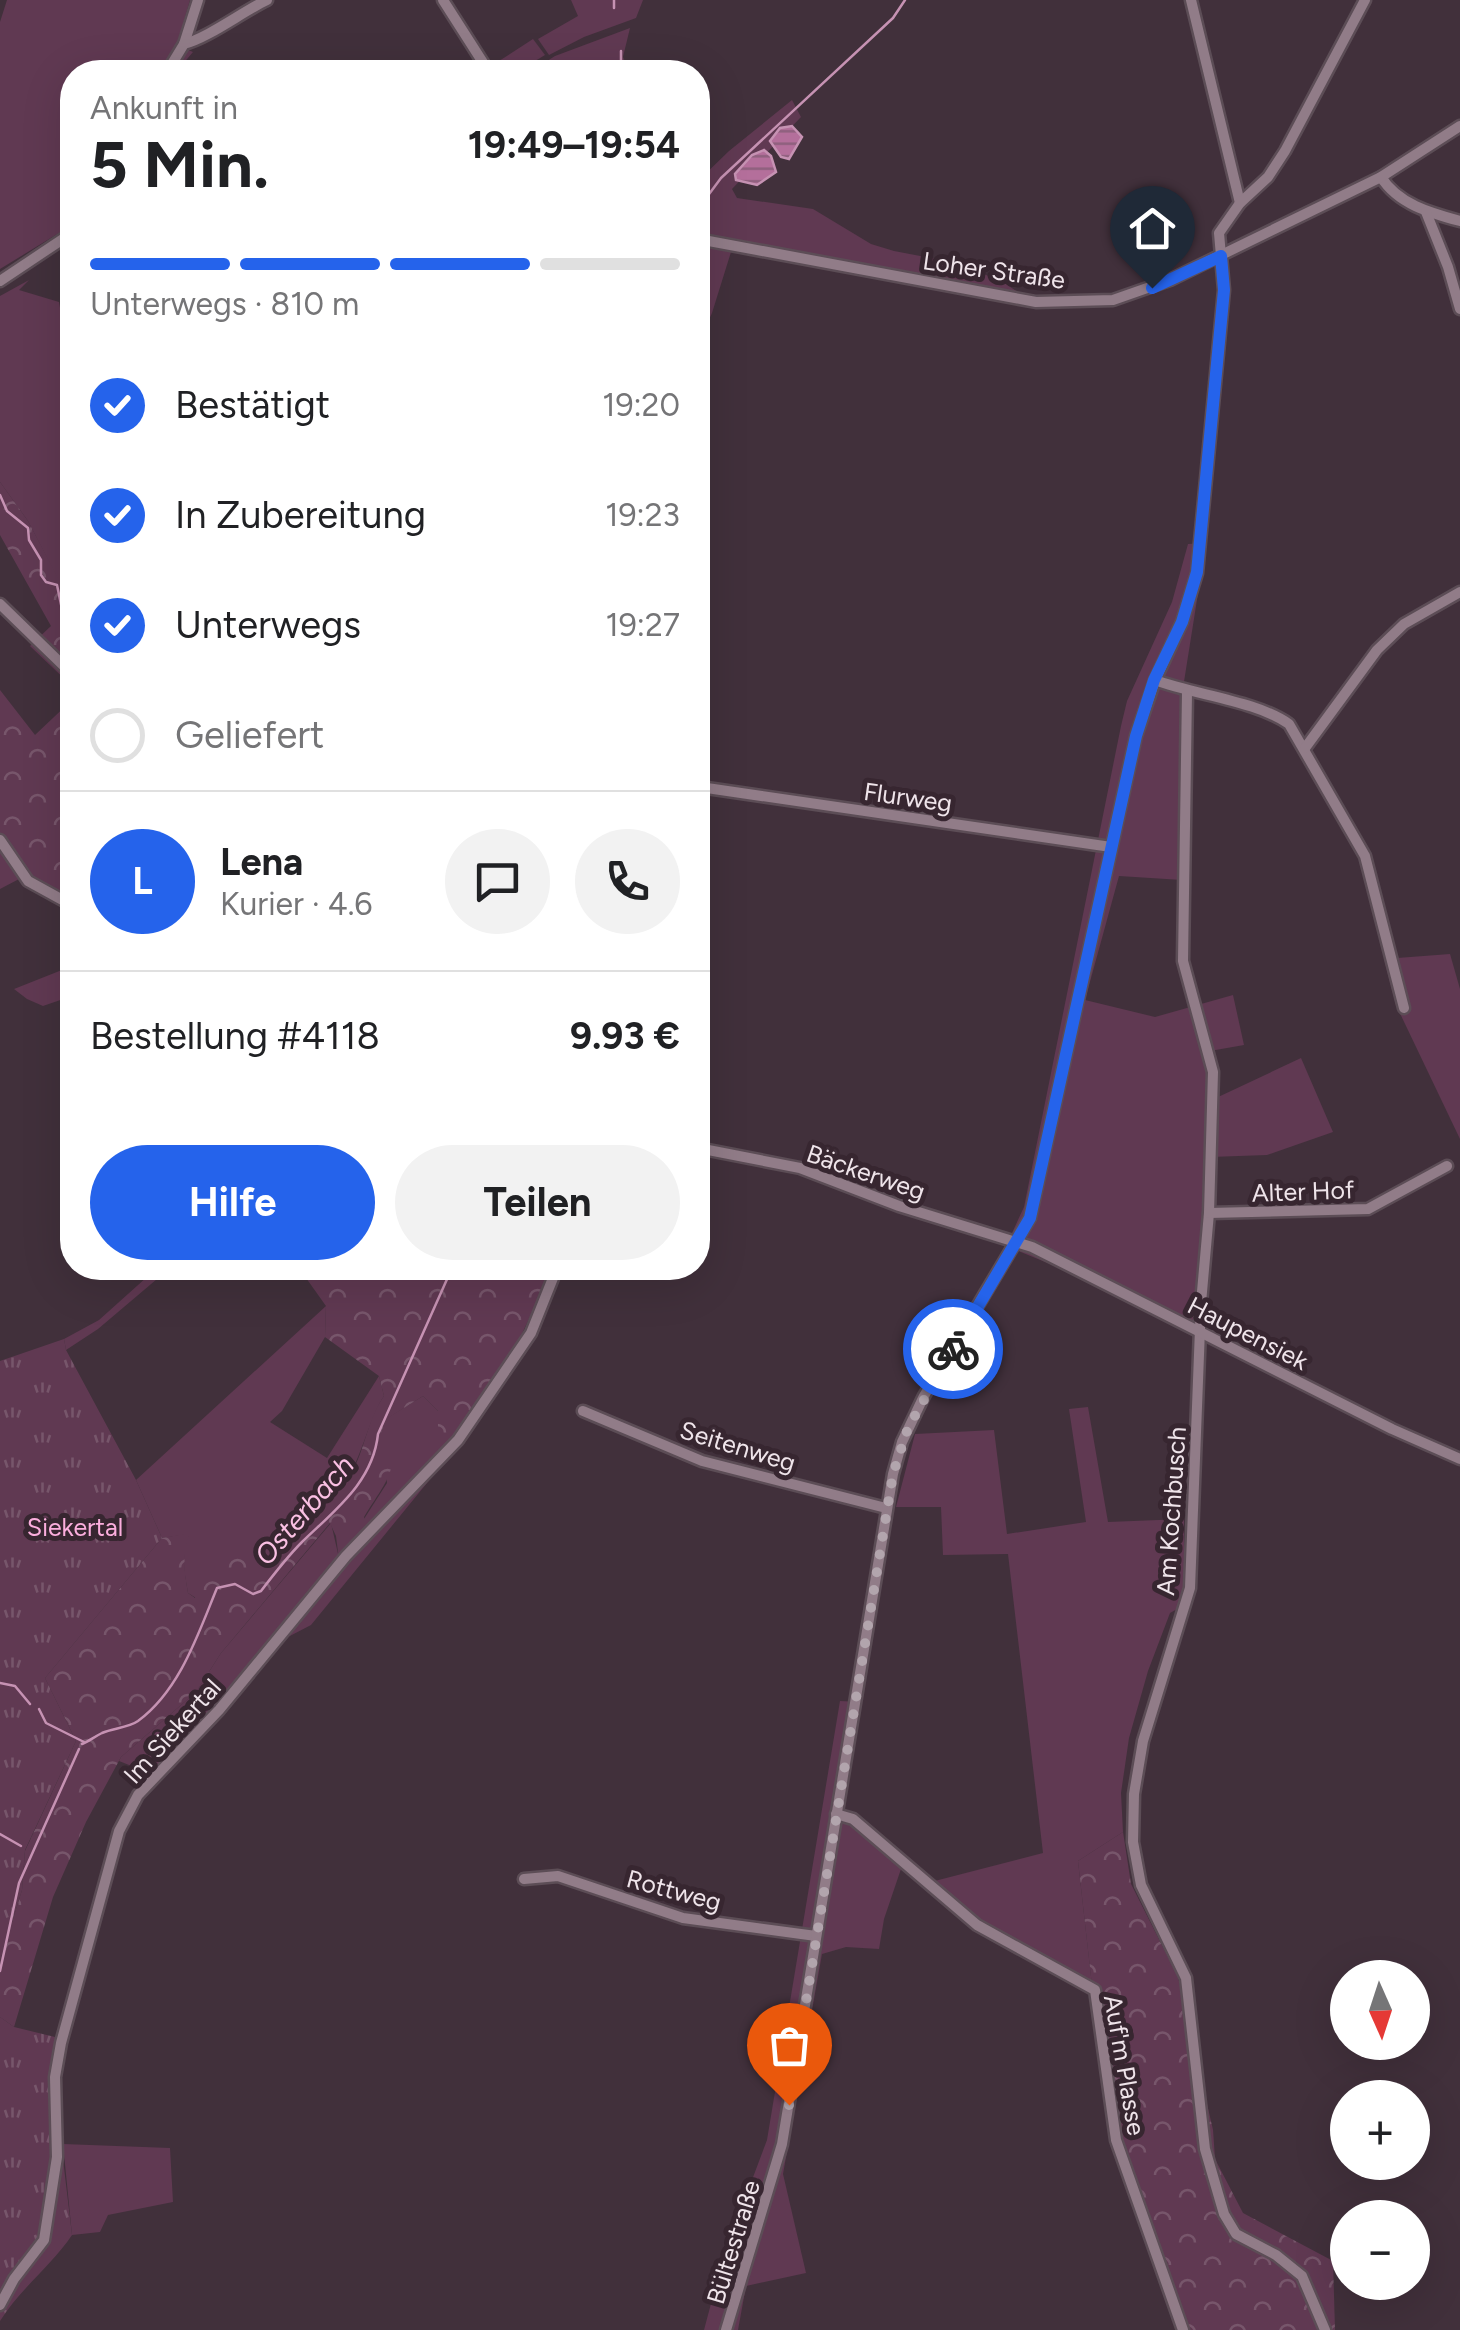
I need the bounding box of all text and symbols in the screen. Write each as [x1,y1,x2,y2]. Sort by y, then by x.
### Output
text: Ankunft in [90,89,238,127]
text: 19:49–19:54 [468,122,680,168]
text: 5 Min. [90,125,269,203]
pin [1110,186,1195,289]
icon: home [1125,201,1180,256]
street label: Loher Straße [921,245,1067,295]
text: Unterwegs · 810 m [90,285,359,323]
icon: check [90,378,145,433]
text: Bestätigt [175,382,330,428]
text: 19:20 [602,386,680,424]
icon: check [90,488,145,543]
text: In Zubereitung [175,492,426,538]
text: 19:23 [605,496,680,534]
icon: check [90,598,145,653]
text: Unterwegs [175,602,361,648]
text: 19:27 [606,606,680,644]
text: Geliefert [175,712,324,758]
street label: Flurweg [862,776,954,818]
button: chat [445,829,550,934]
button: phone [575,829,680,934]
text: Lena [220,839,303,885]
text: L [132,858,153,904]
text: Kurier · 4.6 [220,885,372,923]
text: Bestellung #4118 [90,1013,380,1059]
text: 9.93 € [570,1013,680,1059]
street label: Bäckerweg [803,1138,929,1206]
button: Hilfe [90,1145,375,1260]
button: Teilen [395,1145,680,1260]
street label: Alter Hof [1251,1174,1356,1208]
street label: Haupensiek [1183,1290,1314,1377]
courier [903,1299,1003,1399]
icon: bike [926,1322,981,1377]
street label: Seitenweg [677,1414,799,1478]
street label: Am Kochbusch [1150,1426,1192,1596]
water label: Osterbach [247,1448,361,1572]
park label: Siekertal [27,1512,123,1542]
street label: Im Siekertal [117,1672,227,1790]
street label: Rottweg [623,1863,725,1917]
north arrow [1330,1960,1430,2060]
map controls [1330,1960,1430,2300]
street label: Auf'm Plasse [1098,1992,1152,2138]
pin [747,2003,832,2106]
icon: bag [762,2018,817,2073]
button: + [1330,2080,1430,2180]
street label: Bültestraße [700,2176,766,2308]
button: − [1330,2200,1430,2300]

